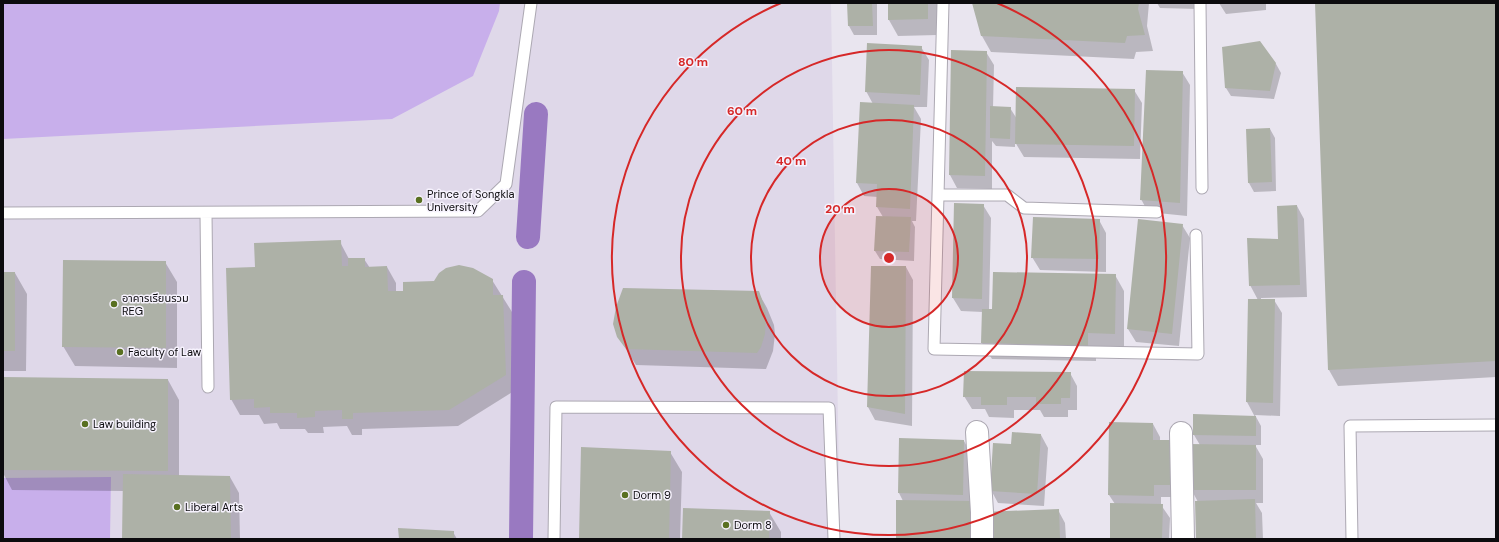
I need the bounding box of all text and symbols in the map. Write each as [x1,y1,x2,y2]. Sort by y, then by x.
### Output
text: 80 m [678,54,708,70]
text: 60 m [727,103,757,119]
text: 40 m [776,153,806,169]
place label: Prince of Songkla University [427,187,514,214]
marker: Prince of Songkla University [414,195,424,205]
text: 20 m [825,201,855,217]
centre of rings [882,251,896,265]
place label: อาคารเรียนรวม REG [122,291,189,318]
marker: อาคารเรียนรวม REG [109,299,119,309]
place label: Faculty of Law [128,345,202,359]
marker: Faculty of Law [115,347,125,357]
place label: Law building [93,417,156,431]
marker: Law building [80,419,90,429]
place label: Dorm 9 [633,488,671,502]
marker: Dorm 9 [620,490,630,500]
place label: Liberal Arts [185,500,243,514]
marker: Liberal Arts [172,502,182,512]
place label: Dorm 8 [734,518,772,532]
marker: Dorm 8 [721,520,731,530]

